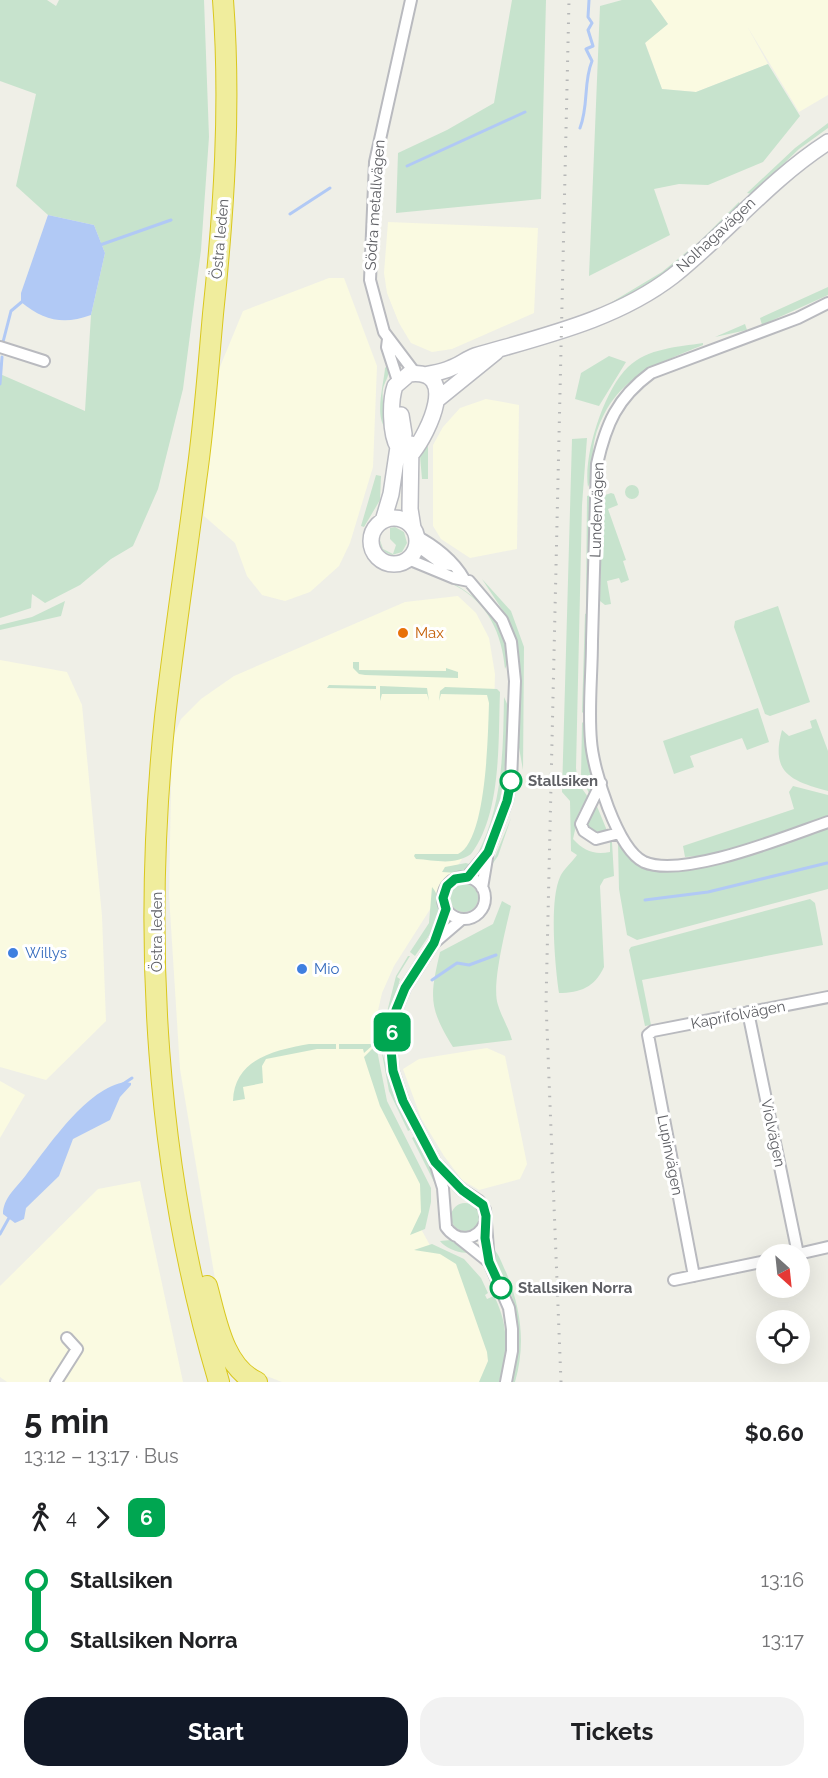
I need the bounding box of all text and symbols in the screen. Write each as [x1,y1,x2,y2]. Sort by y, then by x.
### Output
street label: Södra metallvägen [361,139,389,271]
street label: Nolhagavägen [673,194,759,276]
street label: Östra leden [207,198,232,280]
street label: Lundenvägen [586,462,608,558]
place label: Max [415,624,444,642]
marker: Max [396,626,410,640]
marker: Stallsiken [500,770,522,792]
place label: Stallsiken [528,772,598,790]
street label: Östra leden [147,892,166,972]
place label: Willys [25,944,67,962]
marker: Willys [6,946,20,960]
place label: Mio [314,960,339,978]
marker: Mio [295,962,309,976]
street label: Kaprifolvägen [689,997,787,1033]
line badge: 6 [372,1012,412,1052]
text: 6 [386,1020,398,1045]
street label: Violvägen [757,1097,789,1169]
street label: Lupinvägen [653,1113,687,1197]
north arrow [756,1244,810,1298]
map controls [756,1244,810,1364]
marker: Stallsiken Norra [490,1277,512,1299]
place label: Stallsiken Norra [518,1279,633,1297]
button: locate [756,1310,810,1364]
text: 5 min [24,1402,109,1441]
text: $0.60 [745,1420,804,1446]
text: 13:12 – 13:17 · Bus [24,1444,179,1468]
icon: walk [24,1501,57,1534]
icon: forward [86,1501,119,1534]
text: 4 [66,1505,77,1529]
text: 6 [140,1505,153,1530]
text: Stallsiken [70,1567,173,1593]
text: 13:16 [760,1568,804,1592]
text: Stallsiken Norra [70,1627,238,1653]
text: 13:17 [762,1628,804,1652]
button: Start [24,1697,408,1766]
button: Tickets [420,1697,804,1766]

